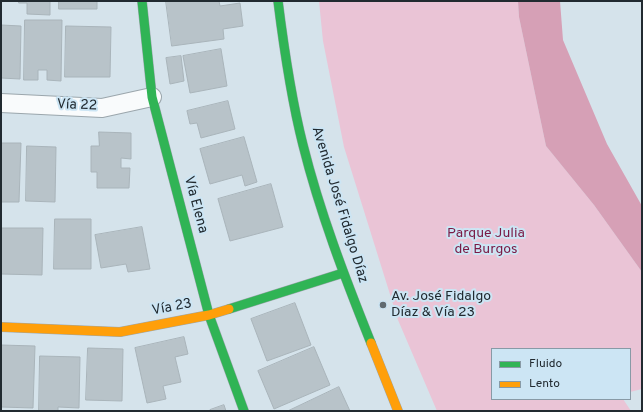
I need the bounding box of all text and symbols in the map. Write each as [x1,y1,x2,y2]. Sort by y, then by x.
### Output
street label: Vía 22 [56,97,98,115]
street label: Avenida José Fidalgo Díaz [307,125,371,285]
street label: Vía Elena [179,175,211,235]
park label: Parque Julia de Burgos [447,226,525,258]
place label: Av. José Fidalgo Díaz & Vía 23 [391,289,491,322]
street label: Vía 23 [151,296,193,320]
marker: Av. José Fidalgo Díaz & Vía 23 [378,300,388,310]
legend [491,348,631,400]
text: Fluido [529,356,562,372]
text: Lento [529,376,560,392]

